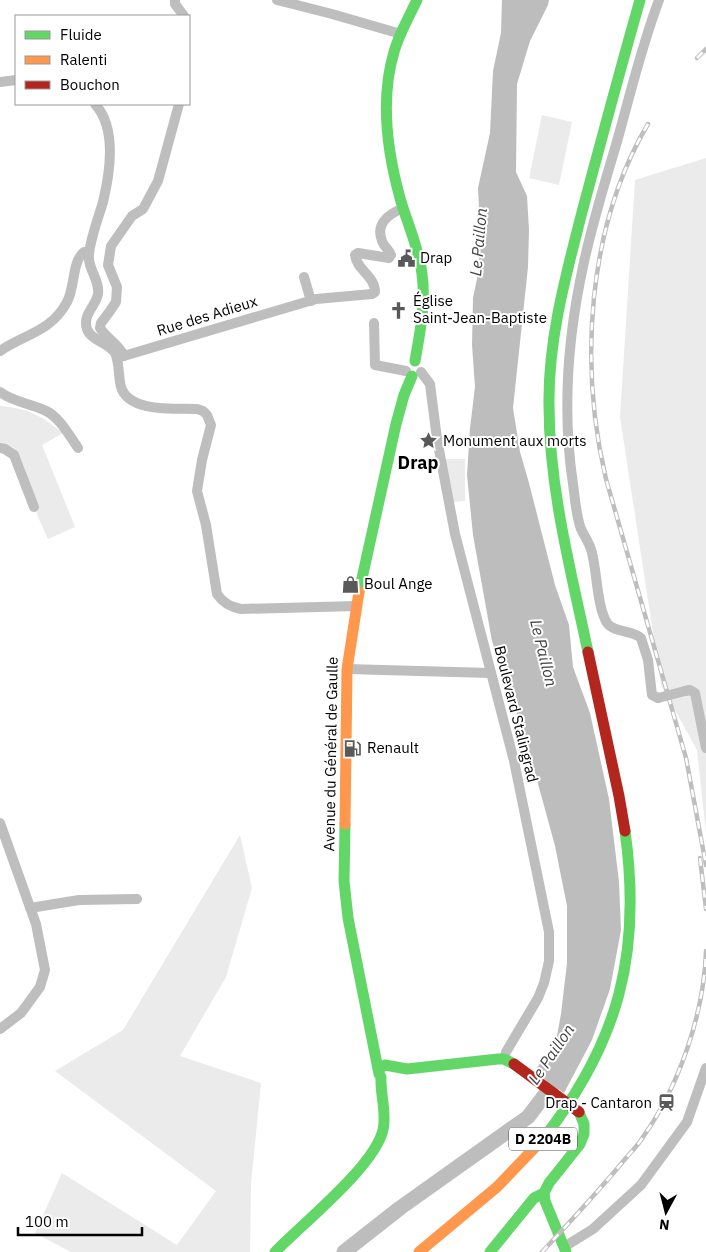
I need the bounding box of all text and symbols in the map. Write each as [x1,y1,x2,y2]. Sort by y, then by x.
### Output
legend [15,15,190,105]
text: Fluide [60,25,102,44]
text: Ralenti [60,50,107,69]
text: Bouchon [60,75,120,94]
water label: Le Paillon [465,207,491,277]
public building icon: Drap [396,248,416,268]
place label: Drap [420,248,452,267]
street label: Rue des Adieux [154,291,260,340]
place label: Église Saint-Jean-Baptiste [413,291,547,327]
church icon: Église Saint-Jean-Baptiste [389,300,409,320]
place icon: Monument aux morts [419,431,439,451]
place label: Monument aux morts [443,431,587,450]
district label: Drap [398,451,438,474]
shop icon: Boul Ange [340,574,360,594]
place label: Boul Ange [364,574,433,593]
water label: Le Paillon [526,617,562,689]
street label: Boulevard Stalingrad [490,644,543,784]
street label: Avenue du Général de Gaulle [319,657,342,851]
fuel station icon: Renault [343,738,363,758]
place label: Renault [367,738,419,757]
water label: Le Paillon [524,1020,578,1088]
place label: Drap - Cantaron [545,1093,652,1112]
station icon: Drap - Cantaron [656,1093,676,1113]
road number: D 2204B [509,1128,577,1150]
north arrow [641,1187,691,1237]
scale bar [18,1204,141,1236]
text: 100 m [25,1212,69,1231]
text: N [658,1215,671,1234]

